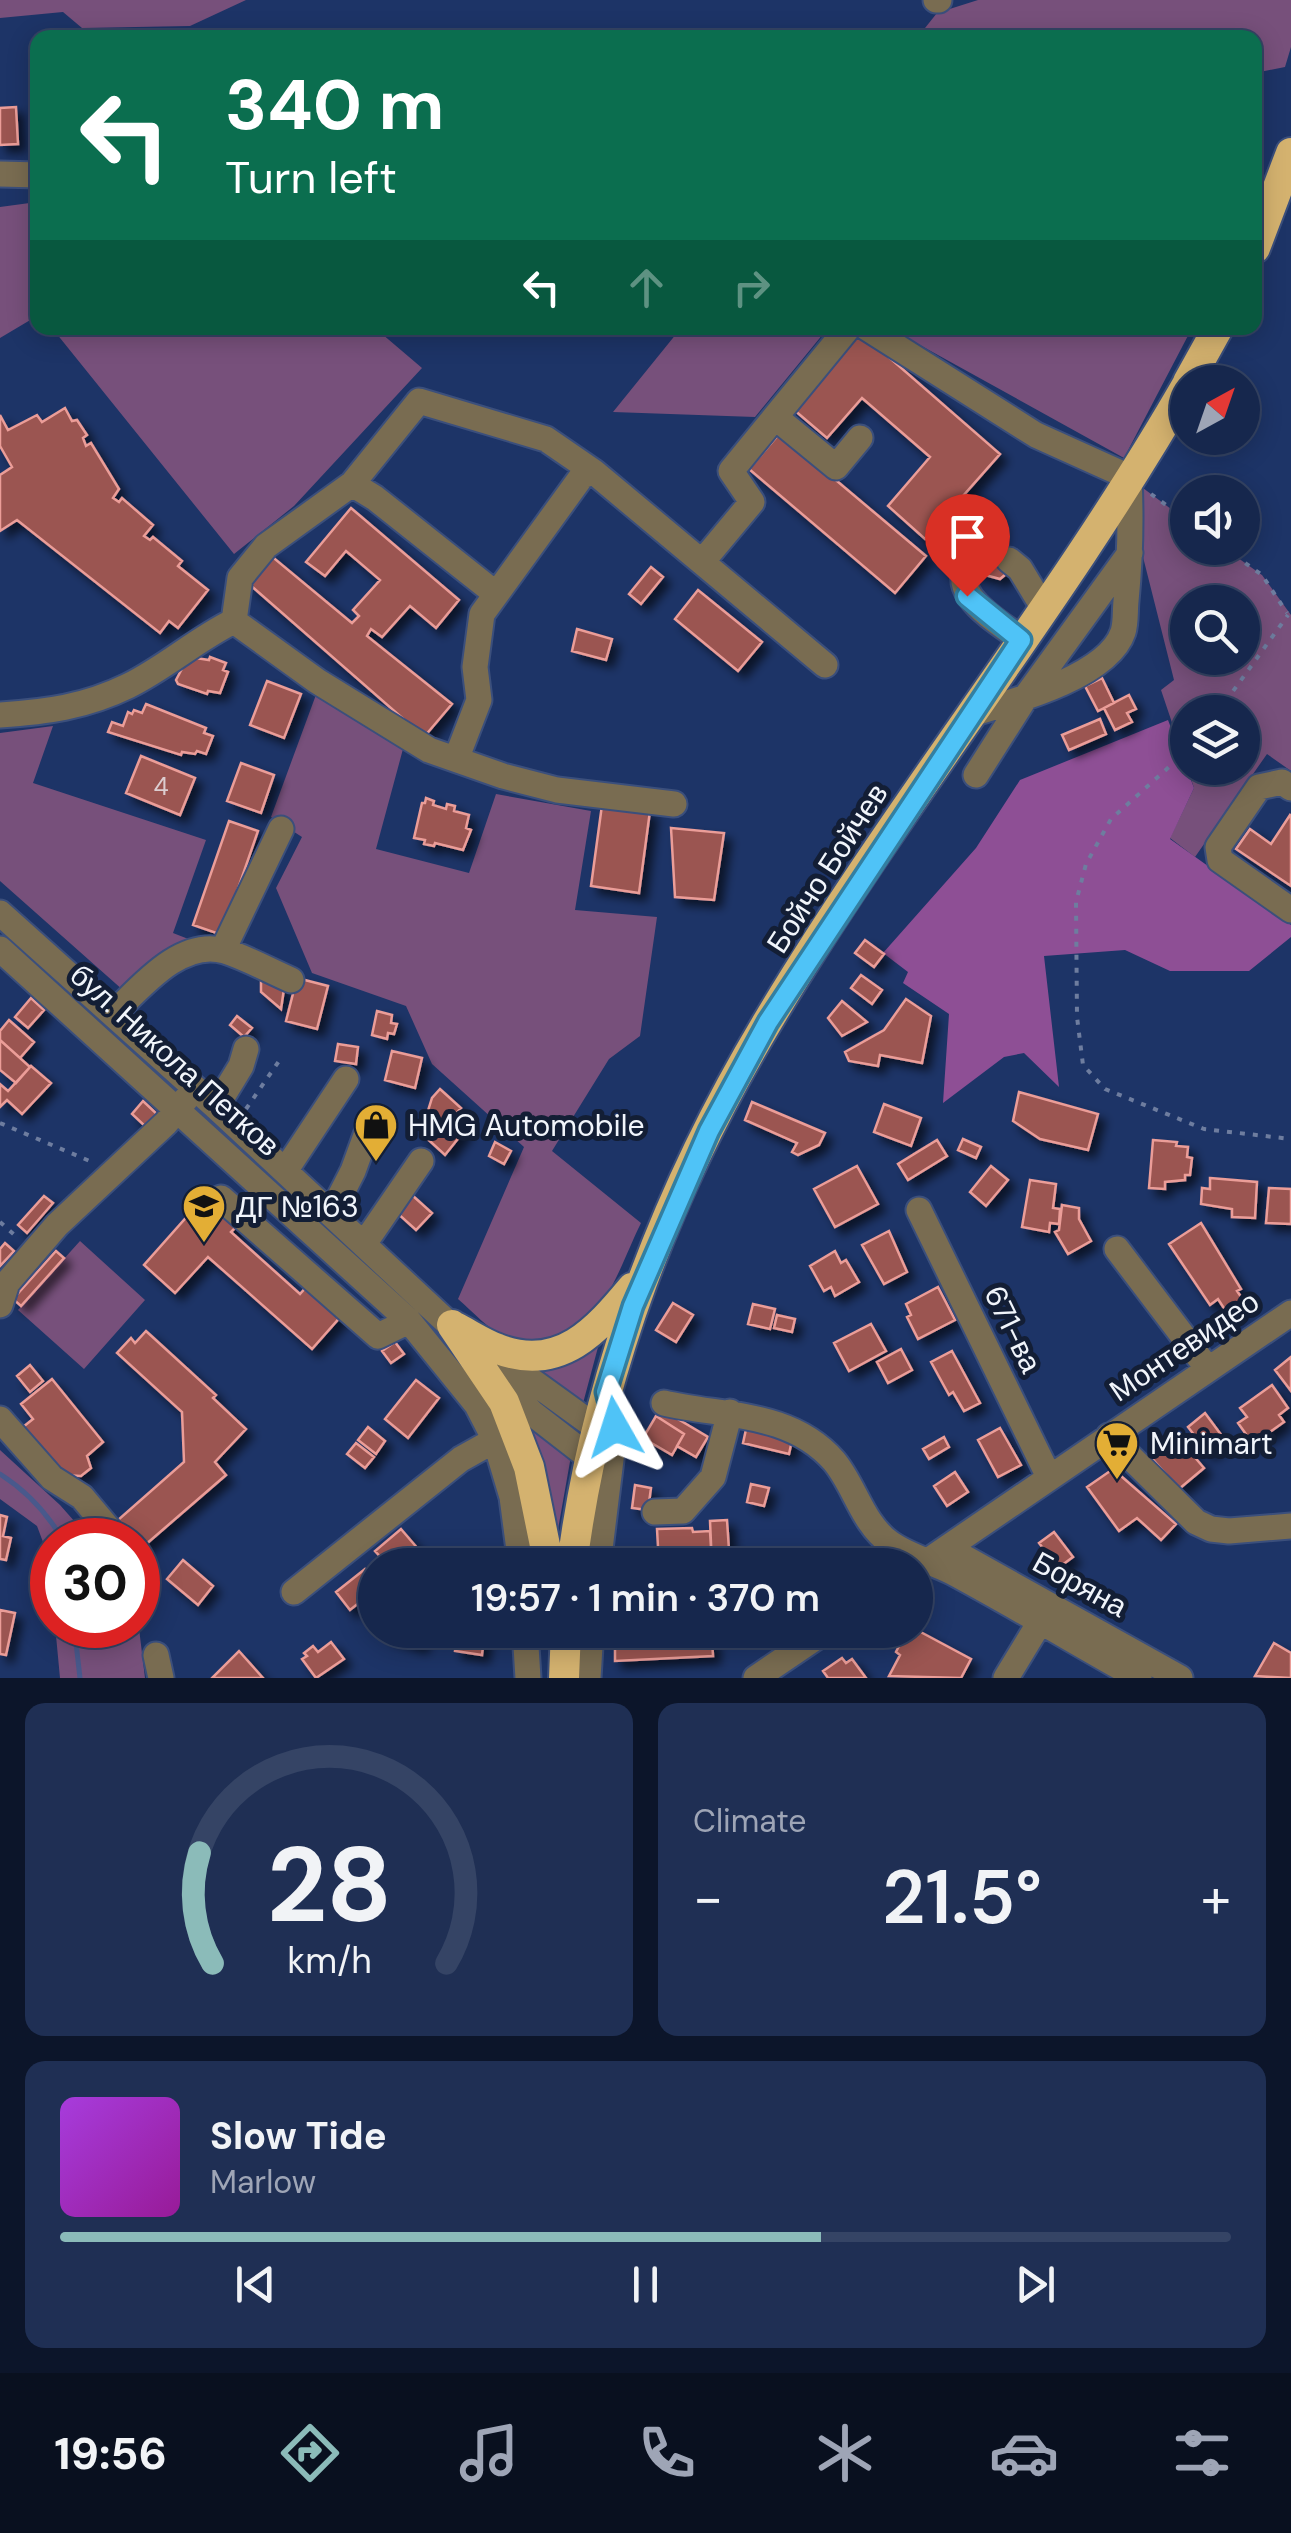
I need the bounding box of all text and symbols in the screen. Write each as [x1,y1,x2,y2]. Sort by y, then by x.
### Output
text: 340 m [225,60,444,151]
icon: left [60,70,190,200]
text: Turn left [225,148,397,207]
icon: left [514,260,569,315]
icon: ahead [619,260,674,315]
icon: right [724,260,779,315]
north arrow [1170,365,1260,455]
map controls [1170,365,1260,785]
button: sound [1170,475,1260,565]
pin [925,494,1010,597]
icon: arrive [940,509,995,564]
button: search [1170,585,1260,675]
button: layers [1170,695,1260,785]
house number: 4 [153,770,169,803]
street label: Бойчо Бойчев [758,776,896,960]
street label: бул. Никола Петков [62,955,288,1165]
shop icon: HMG Automobile [353,1102,399,1163]
place label: HMG Automobile [408,1106,645,1145]
school or university icon: ДГ №163 [181,1183,227,1244]
place label: ДГ №163 [236,1187,359,1226]
street label: 671-ва [975,1279,1051,1379]
street label: Монтевидео [1102,1282,1266,1410]
position arrow [563,1375,667,1479]
supermarket icon: Minimart [1094,1420,1140,1481]
place label: Minimart [1150,1424,1273,1463]
speed limit sign: 30 [30,1518,160,1648]
street label: Боряна [1026,1542,1134,1626]
text: 19:57 · 1 min · 370 m [471,1573,820,1623]
text: Climate [693,1800,807,1842]
text: 28 [266,1818,392,1953]
text: 21.5° [882,1849,1042,1946]
text: − [693,1862,723,1934]
text: + [1201,1862,1231,1934]
text: km/h [287,1938,371,1984]
text: Slow Tide [210,2111,387,2161]
text: Marlow [210,2161,316,2203]
icon: previous [228,2257,283,2312]
icon: pause [618,2257,673,2312]
icon: next [1008,2257,1063,2312]
icon: directions [275,2418,345,2488]
icon: music [454,2418,524,2488]
icon: phone [632,2418,702,2488]
icon: climate [810,2418,880,2488]
icon: car [989,2418,1059,2488]
icon: filters [1167,2418,1237,2488]
text: 19:56 [54,2424,167,2483]

